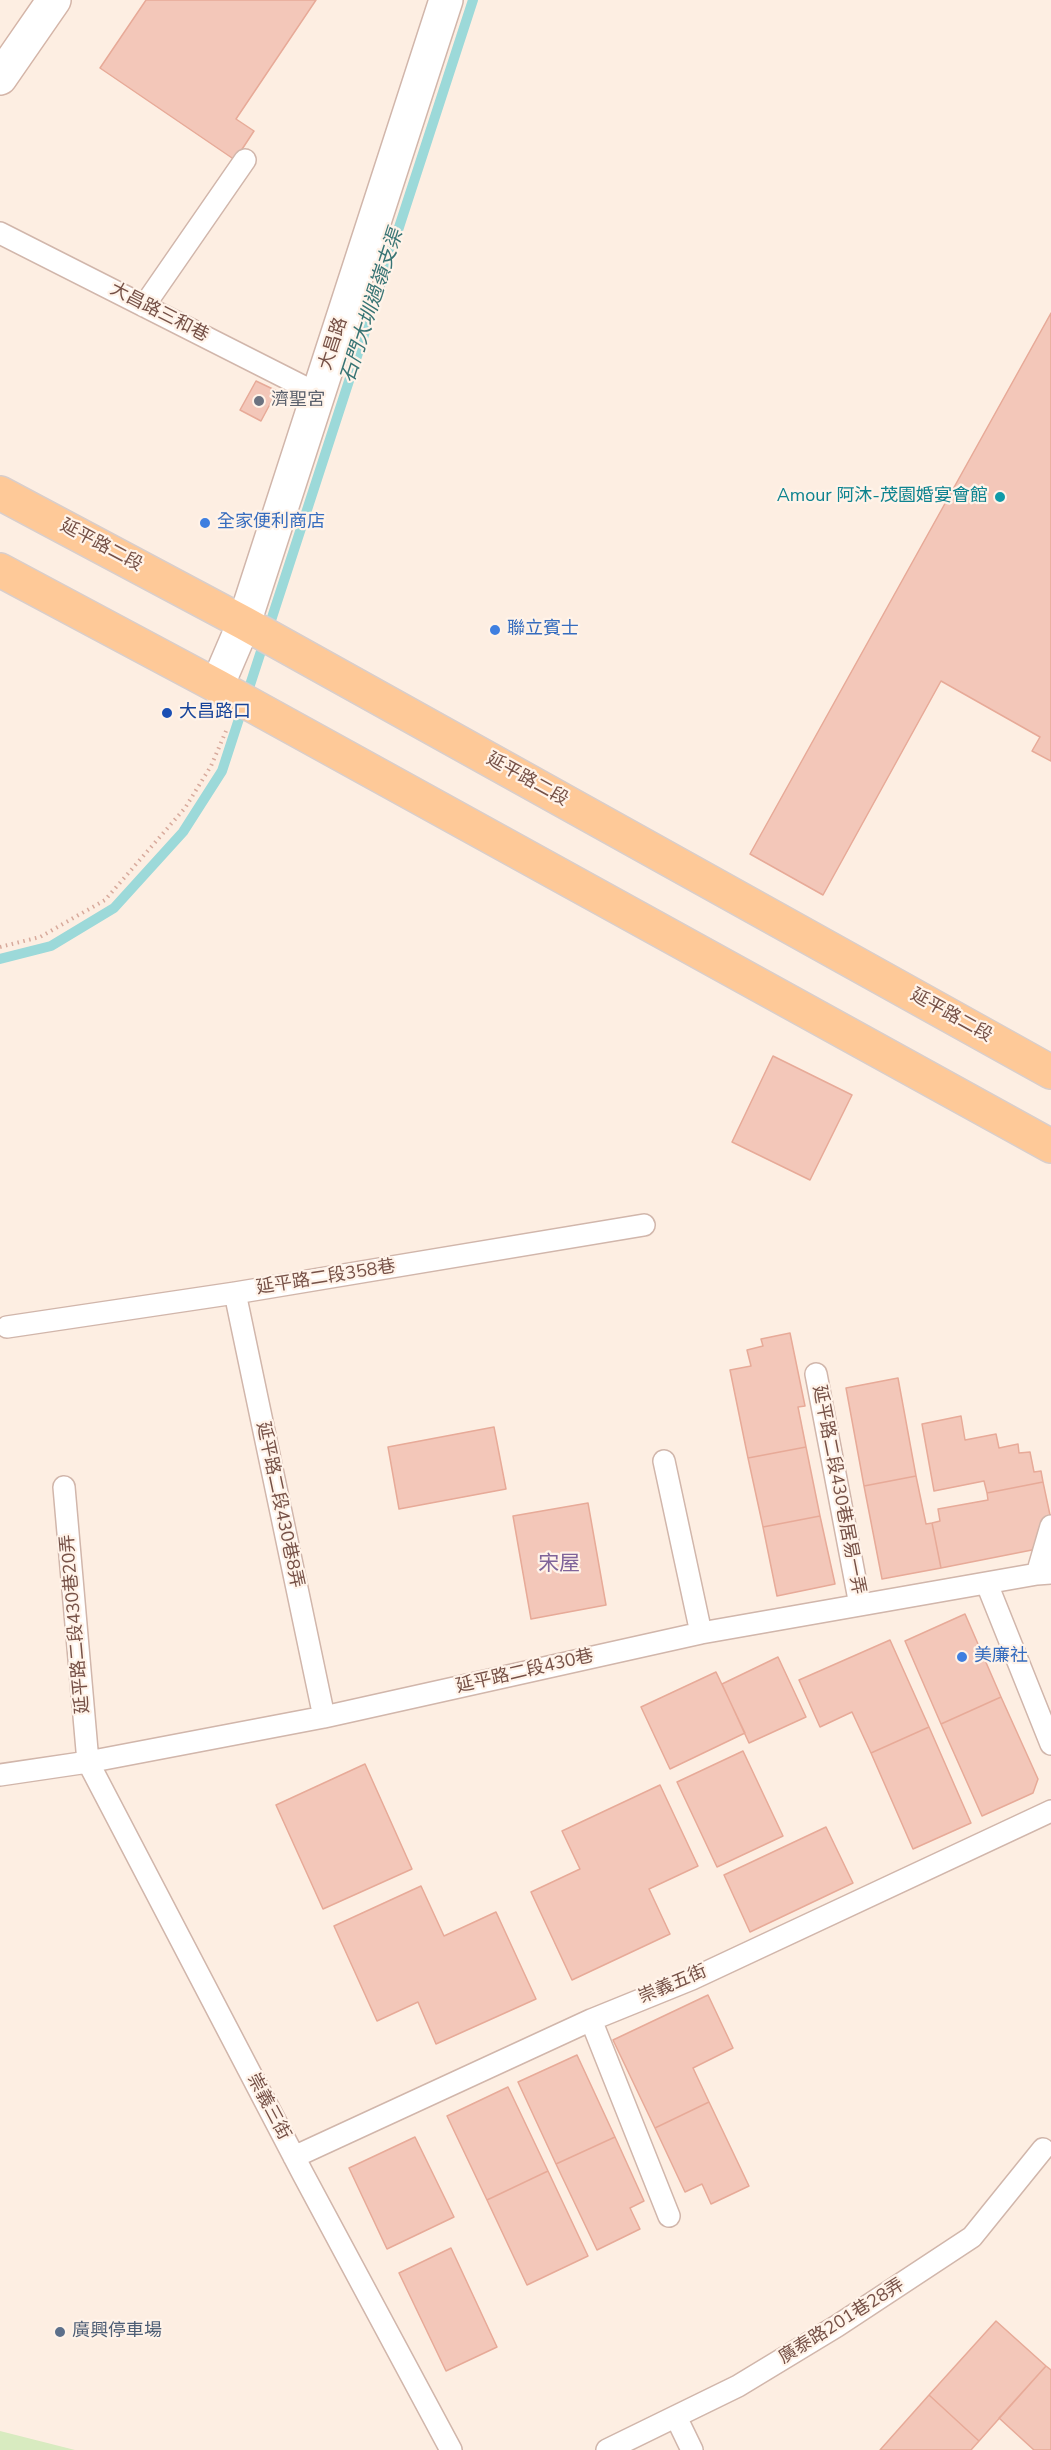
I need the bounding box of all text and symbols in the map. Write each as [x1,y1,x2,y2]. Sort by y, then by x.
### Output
water label: 石門大圳過嶺支渠 [337,226,409,386]
street label: 大昌路三和巷 [106,279,212,347]
street label: 大昌路 [315,315,353,373]
place label: 濟聖宮 [271,390,325,412]
marker: 濟聖宮 [252,394,266,408]
place label: Amour 阿沐-茂園婚宴會館 [777,486,988,508]
marker: Amour 阿沐-茂園婚宴會館 [993,490,1007,504]
place label: 全家便利商店 [217,512,325,534]
street label: 延平路二段 [56,515,146,577]
marker: 全家便利商店 [198,516,212,530]
place label: 聯立賓士 [507,619,579,641]
marker: 聯立賓士 [488,623,502,637]
place label: 大昌路口 [179,702,251,724]
marker: 大昌路口 [160,706,174,720]
street label: 延平路二段 [482,749,572,811]
street label: 延平路二段 [906,985,996,1047]
street label: 延平路二段358巷 [255,1256,397,1300]
street label: 延平路二段430巷居易一弄 [807,1384,869,1596]
street label: 延平路二段430巷8弄 [251,1420,307,1590]
street label: 延平路二段430巷20弄 [57,1533,95,1715]
district label: 宋屋 [538,1552,580,1578]
street label: 延平路二段430巷 [454,1646,596,1698]
place label: 美廉社 [974,1646,1028,1668]
marker: 美廉社 [955,1650,969,1664]
street label: 崇義五街 [636,1961,710,2009]
street label: 崇義三街 [242,2070,294,2144]
street label: 廣泰路201巷28弄 [775,2275,909,2369]
place label: 廣興停車場 [72,2321,162,2343]
marker: 廣興停車場 [53,2325,67,2339]

